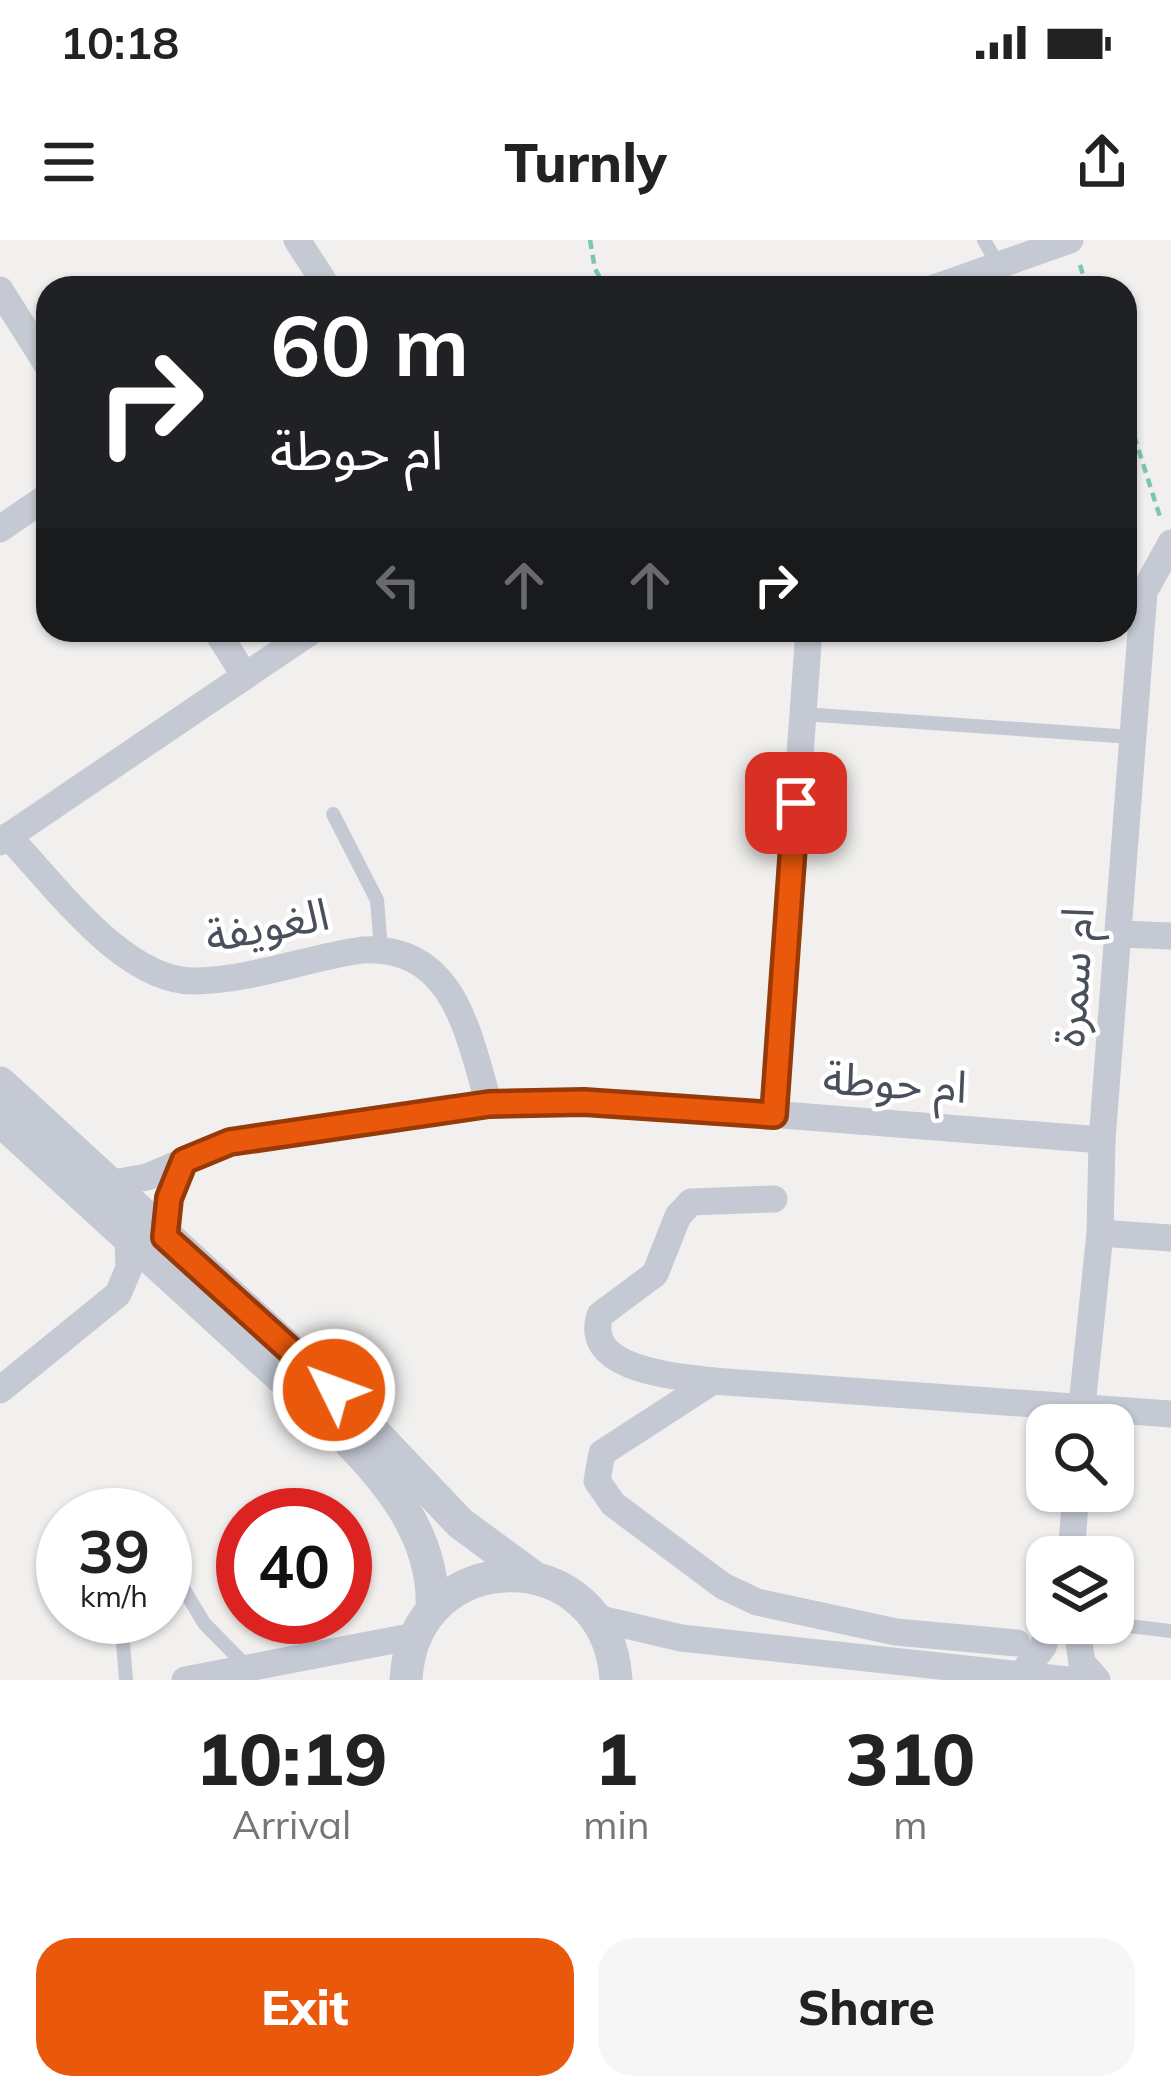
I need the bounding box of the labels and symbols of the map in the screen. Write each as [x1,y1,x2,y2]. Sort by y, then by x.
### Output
pin [745,752,847,854]
street label: الغويفة [200,885,333,963]
street label: ام سمرة [1039,905,1112,1049]
street label: ام حوطة [821,1048,969,1121]
position arrow [271,1327,397,1453]
speed limit sign: 40 [216,1488,372,1644]

